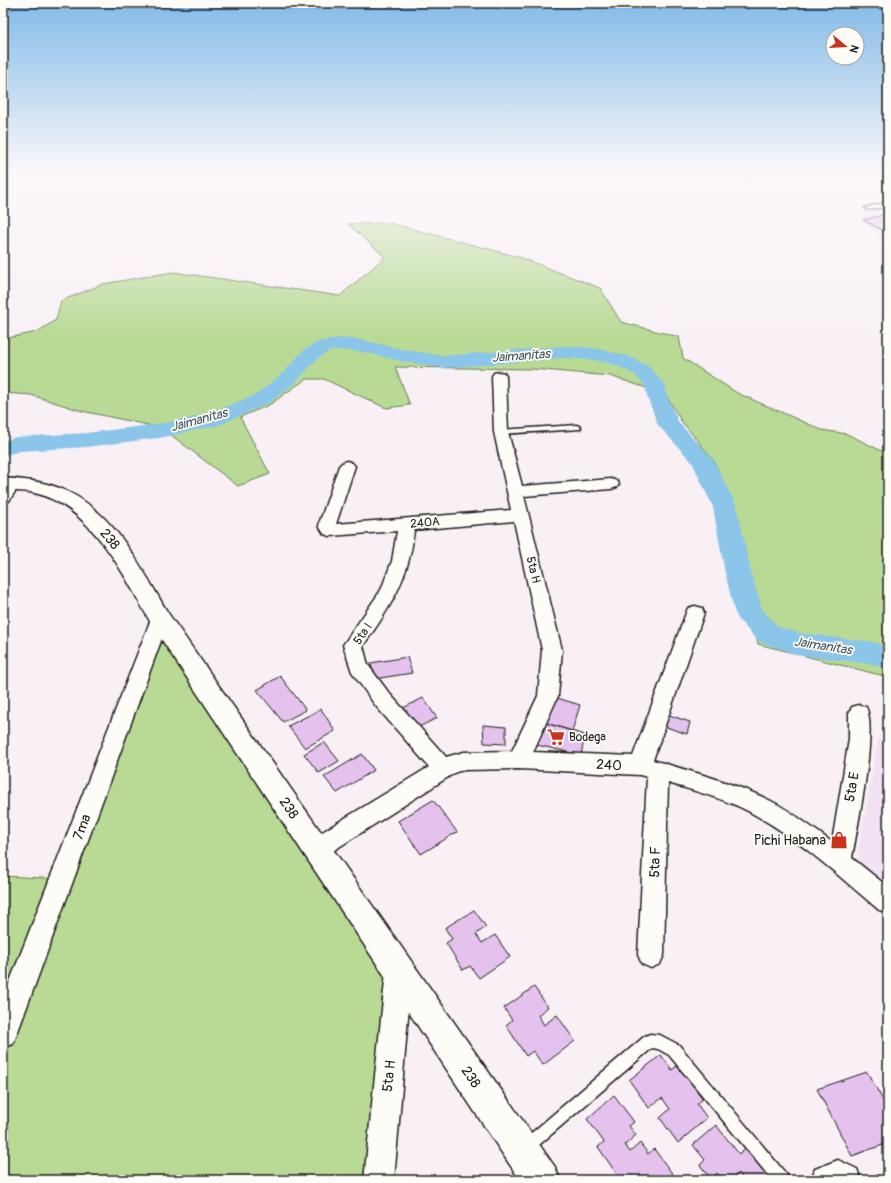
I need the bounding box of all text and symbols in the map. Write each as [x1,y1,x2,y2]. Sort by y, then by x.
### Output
north arrow [825,26,865,66]
text: N [847,43,861,55]
water label: Jaimanitas [491,346,553,366]
water label: Jaimanitas [169,404,231,435]
street label: 240A [410,514,441,532]
street label: 238 [96,525,124,553]
street label: 5ta H [523,555,543,585]
street label: 5ta I [350,620,376,648]
water label: Jaimanitas [793,634,855,659]
supermarket icon: Bodega [546,727,566,747]
place label: Bodega [569,730,606,745]
street label: 240 [596,756,622,774]
street label: 5ta E [841,771,863,803]
street label: 238 [276,794,302,822]
street label: 7ma [69,812,95,842]
shop icon: Pichi Habana [829,830,849,850]
place label: Pichi Habana [754,832,826,849]
street label: 5ta F [646,846,664,878]
street label: 5ta H [379,1059,399,1093]
street label: 238 [458,1063,484,1091]

